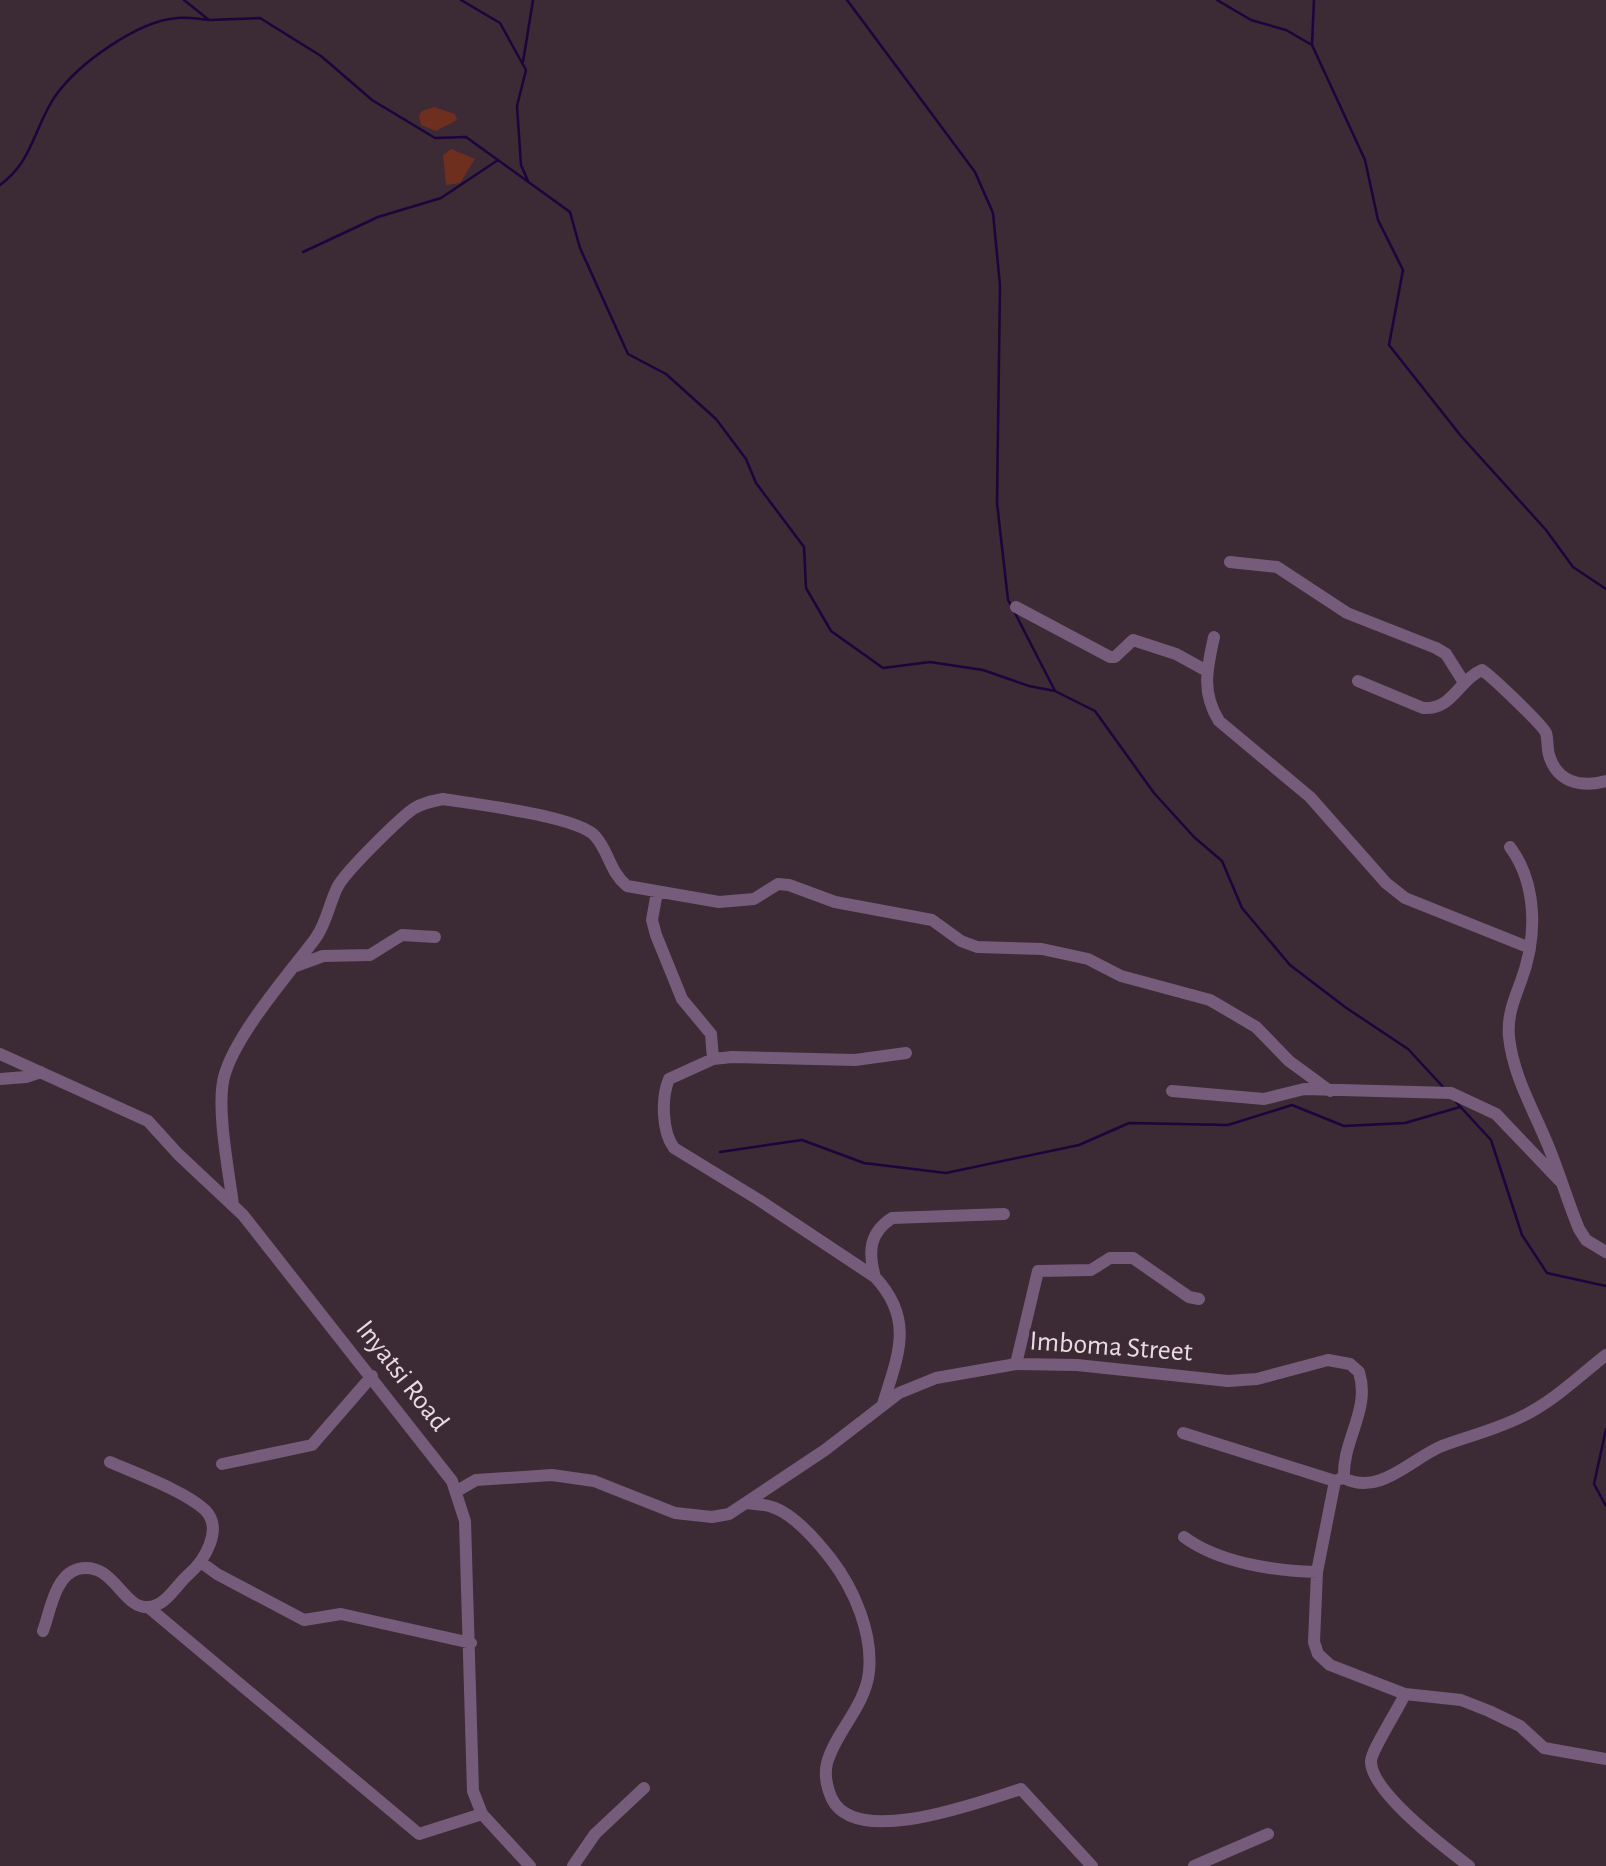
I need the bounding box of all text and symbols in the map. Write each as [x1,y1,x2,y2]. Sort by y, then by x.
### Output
street label: Inyatsi Road [350,1315,454,1437]
street label: Imboma Street [1029,1327,1194,1367]

